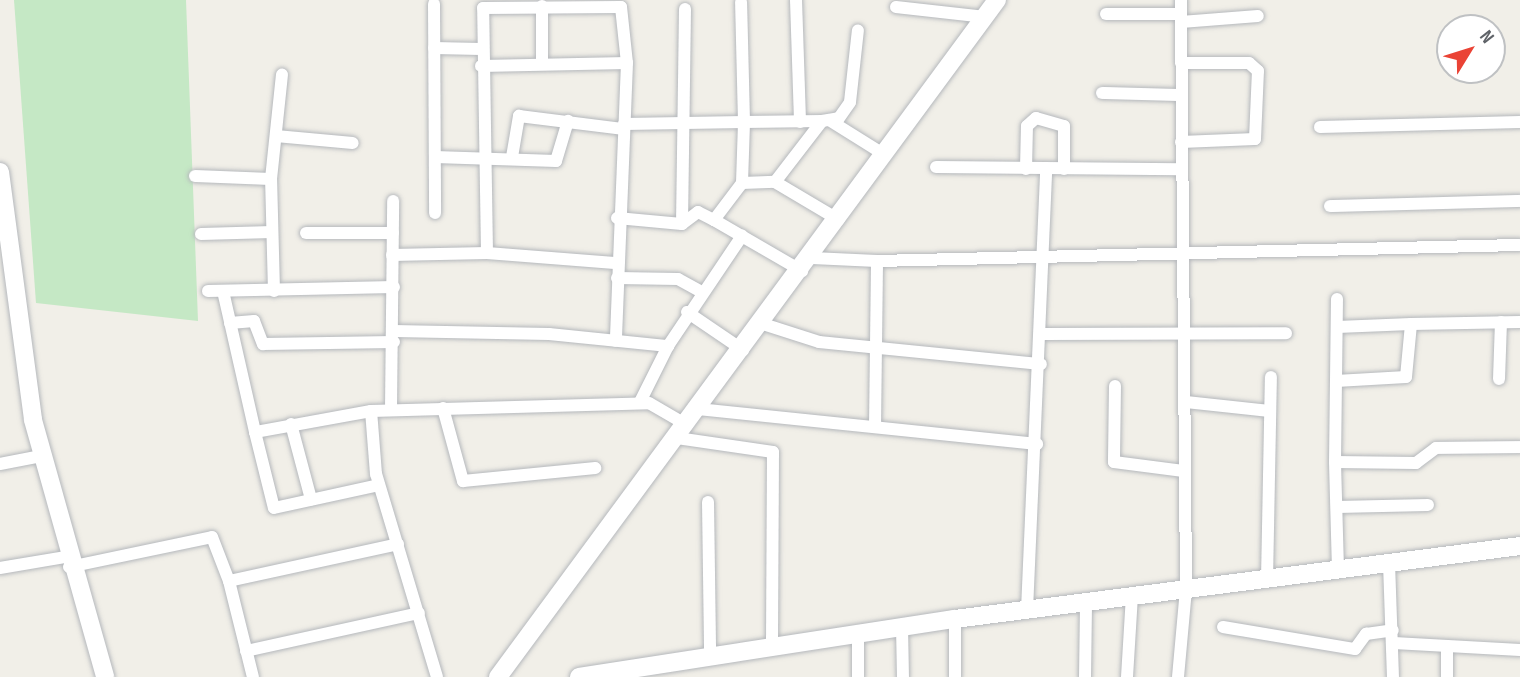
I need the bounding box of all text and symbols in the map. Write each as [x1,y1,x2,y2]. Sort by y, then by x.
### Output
north arrow [1436,14,1506,84]
text: N [1474,26,1499,48]

